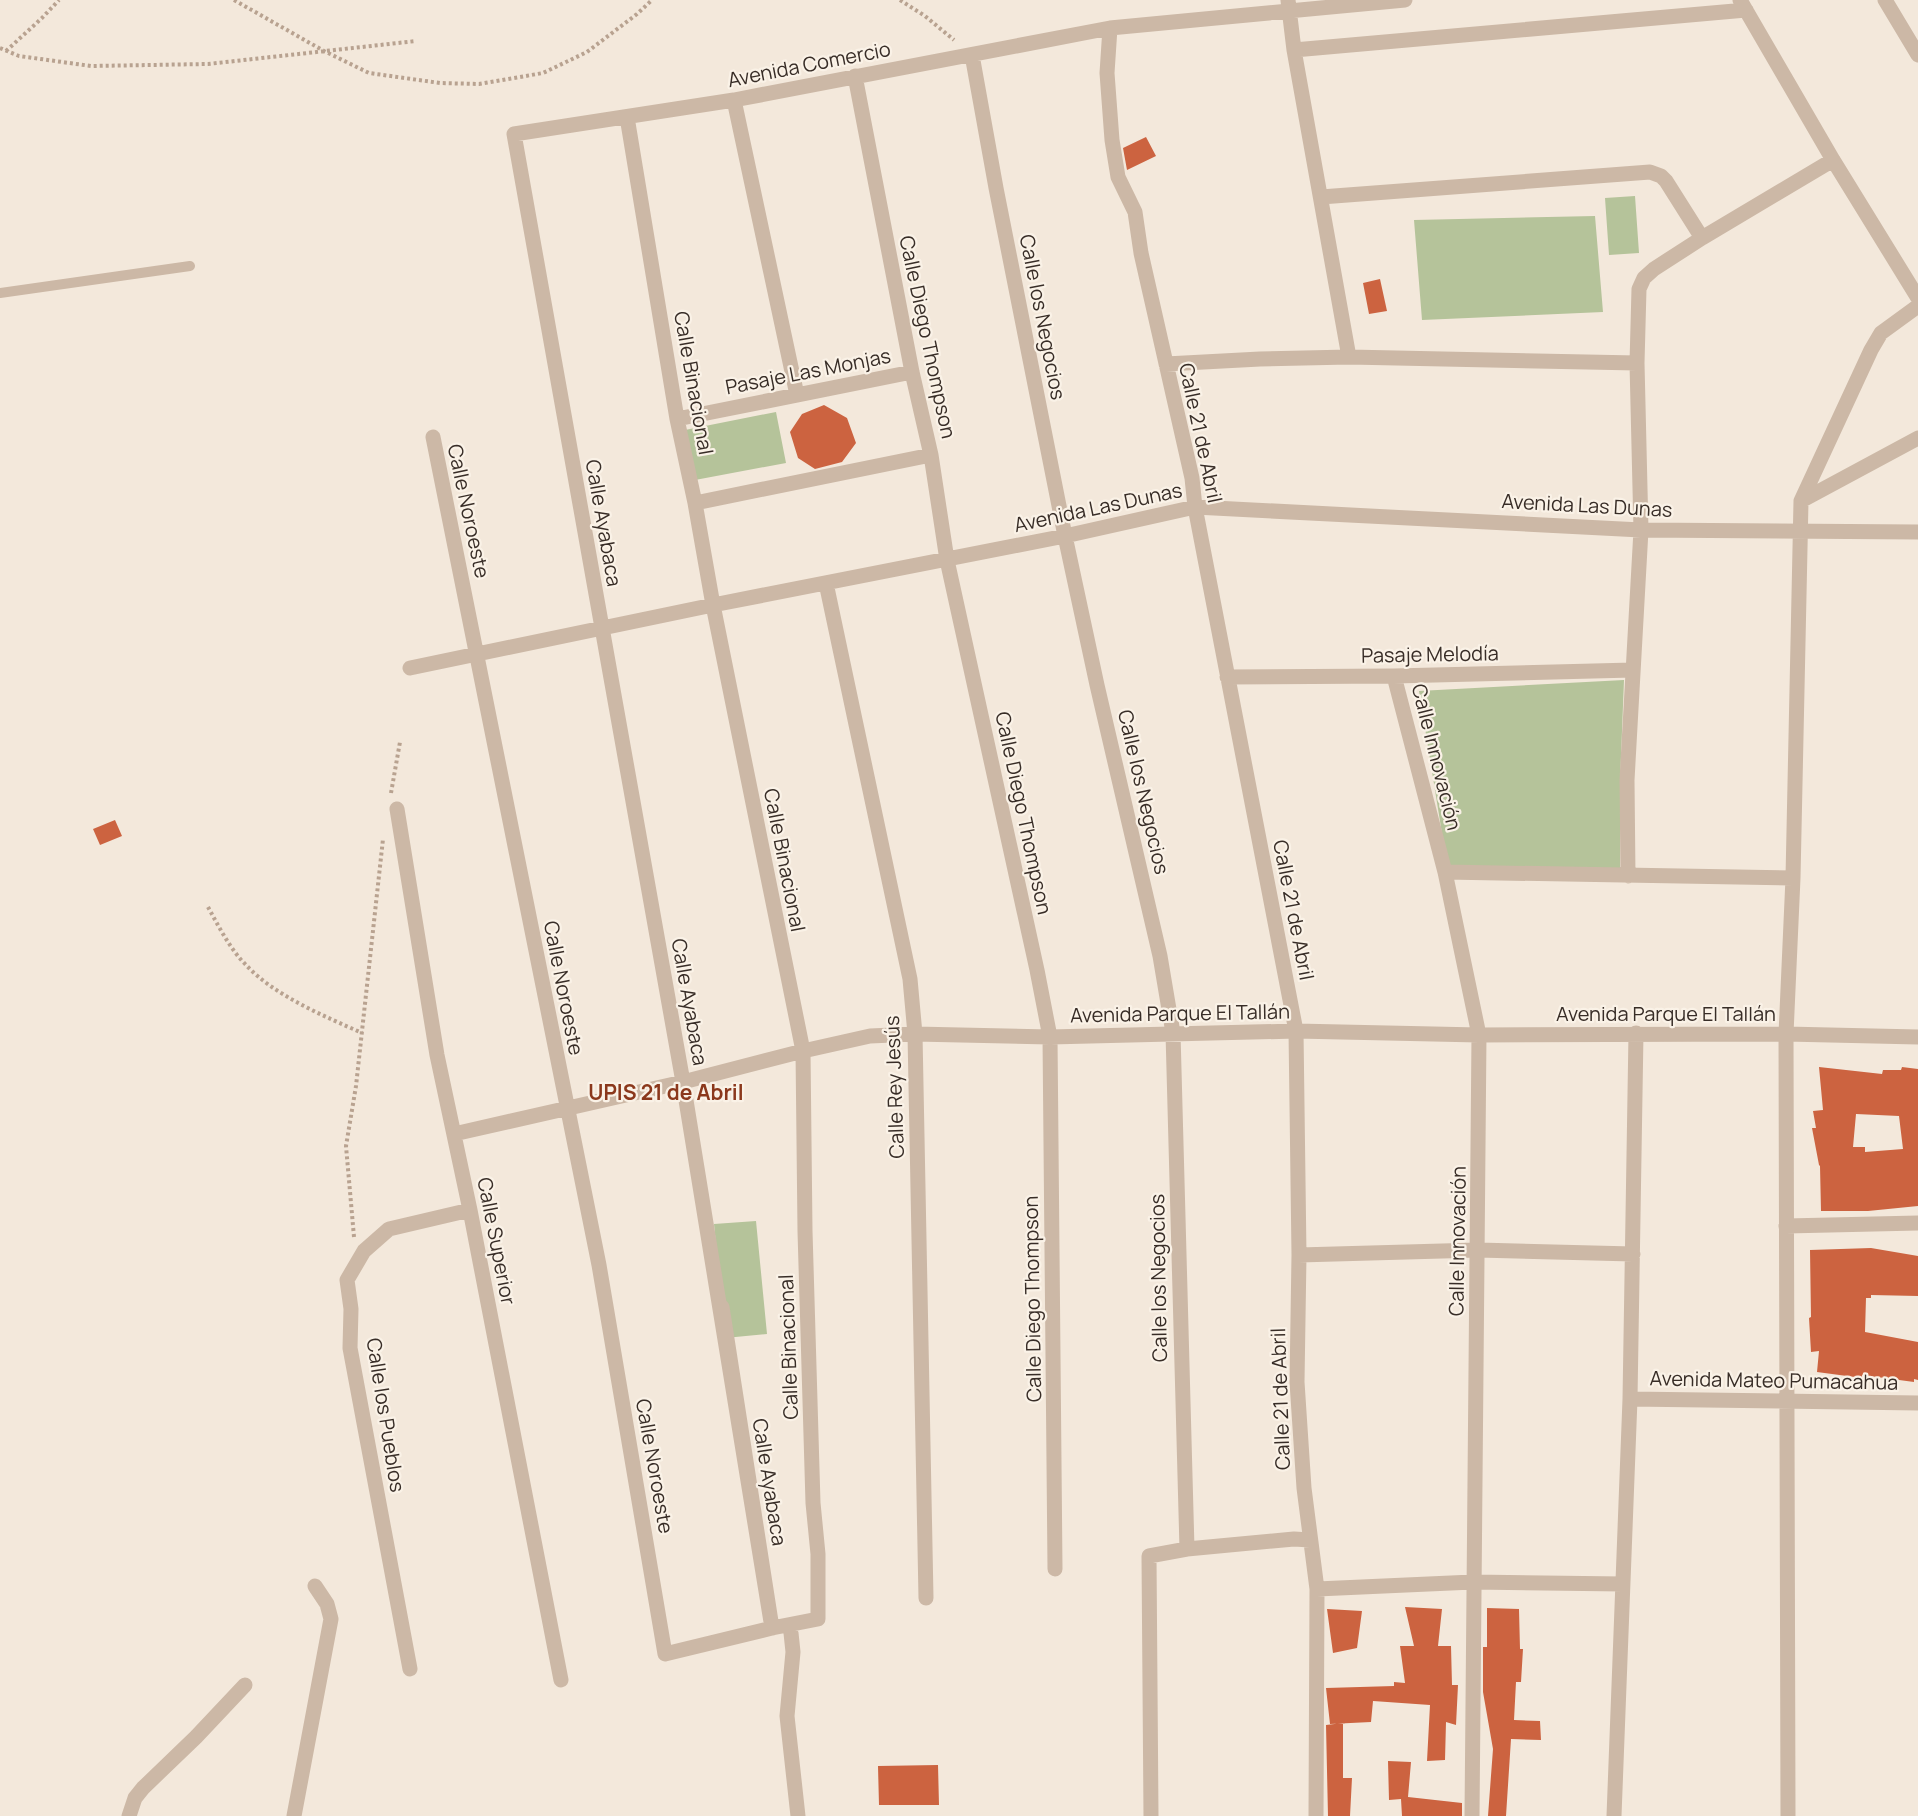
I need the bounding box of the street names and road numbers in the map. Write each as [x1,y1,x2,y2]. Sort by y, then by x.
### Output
street label: Avenida Comercio [725,35,893,93]
street label: Calle los Negocios [1014,232,1072,402]
street label: Calle Diego Thompson [893,233,963,441]
street label: Calle Binacional [668,309,720,457]
street label: Pasaje Las Monjas [723,342,893,400]
street label: Calle 21 de Abril [1173,361,1229,505]
street label: Calle Noroeste [442,442,496,580]
street label: Calle Ayabaca [580,457,628,589]
street label: Avenida Las Dunas [1011,476,1185,538]
street label: Avenida Las Dunas [1501,487,1673,523]
street label: Pasaje Melodía [1361,639,1499,669]
street label: Calle Innovación [1406,681,1468,833]
street label: Calle los Negocios [1112,707,1176,877]
street label: Calle Diego Thompson [989,709,1059,917]
street label: Calle Binacional [758,786,812,934]
street label: Calle 21 de Abril [1267,838,1321,982]
street label: Calle Noroeste [538,919,590,1057]
street label: Calle Ayabaca [666,936,714,1068]
street label: Avenida Parque El Tallán [1070,998,1290,1028]
street label: Avenida Parque El Tallán [1556,1000,1776,1027]
street label: Calle Rey Jesús [878,1015,910,1159]
street label: Calle Innovación [1442,1166,1472,1316]
street label: Calle Superior [471,1175,523,1307]
street label: Calle los Negocios [1143,1194,1173,1362]
street label: Calle Diego Thompson [1017,1196,1047,1402]
street label: Calle Binacional [772,1274,804,1420]
street label: Calle 21 de Abril [1264,1327,1296,1471]
street label: Calle los Pueblos [360,1336,412,1494]
street label: Avenida Mateo Pumacahua [1649,1364,1899,1396]
street label: Calle Noroeste [630,1397,680,1535]
street label: Calle Ayabaca [747,1416,793,1548]

